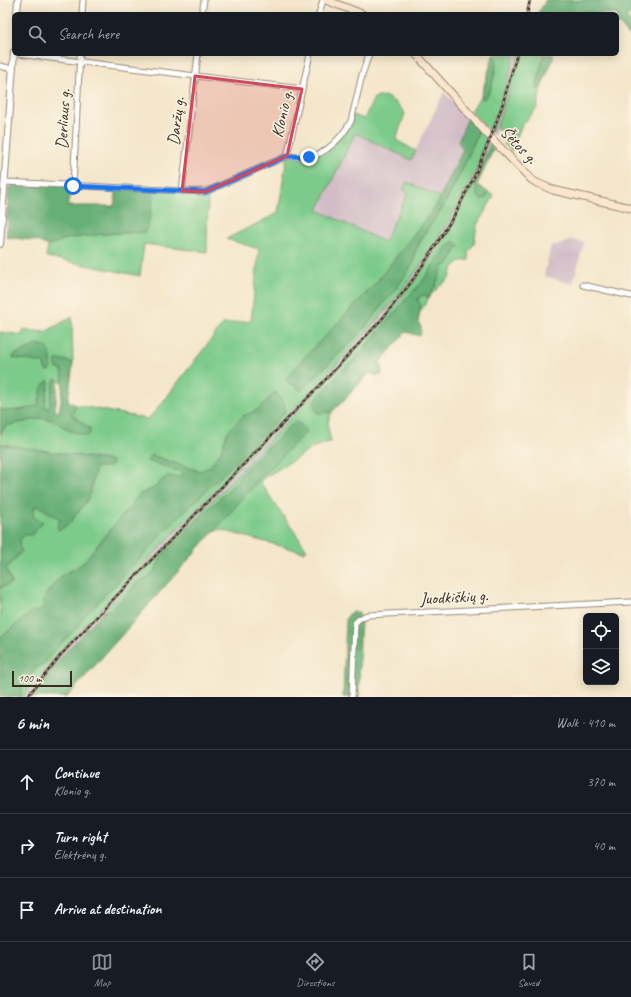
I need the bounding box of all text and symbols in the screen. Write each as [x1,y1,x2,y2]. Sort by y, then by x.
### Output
search box [12,12,619,56]
icon: search [26,23,48,45]
text: Search here [58,25,119,44]
street label: Derliaus g. [51,88,75,150]
street label: Klonio g. [266,88,298,140]
street label: Daržų g. [163,95,189,146]
street label: Šėtos g. [496,122,543,169]
route end [300,148,318,166]
route start [64,177,82,195]
street label: Juodkiškių g. [418,585,489,609]
map controls [583,613,619,685]
button: locate [583,613,619,649]
button: layers [583,649,619,685]
scale bar [12,669,72,688]
text: 100 m [18,671,42,685]
text: 6 min [16,713,49,734]
text: Walk · 410 m [556,715,615,731]
text: Continue [54,764,99,783]
icon: ahead [16,771,38,793]
text: 370 m [587,774,615,790]
text: Klonio g. [54,783,91,799]
text: Turn right [54,828,107,847]
icon: right [16,835,38,857]
text: 40 m [593,838,615,854]
text: Elektrėnų g. [54,847,106,863]
icon: arrive [16,899,38,921]
text: Arrive at destination [54,900,161,919]
tab: Map [91,951,113,989]
tab: Directions [296,951,335,989]
tab: Saved [518,951,540,989]

